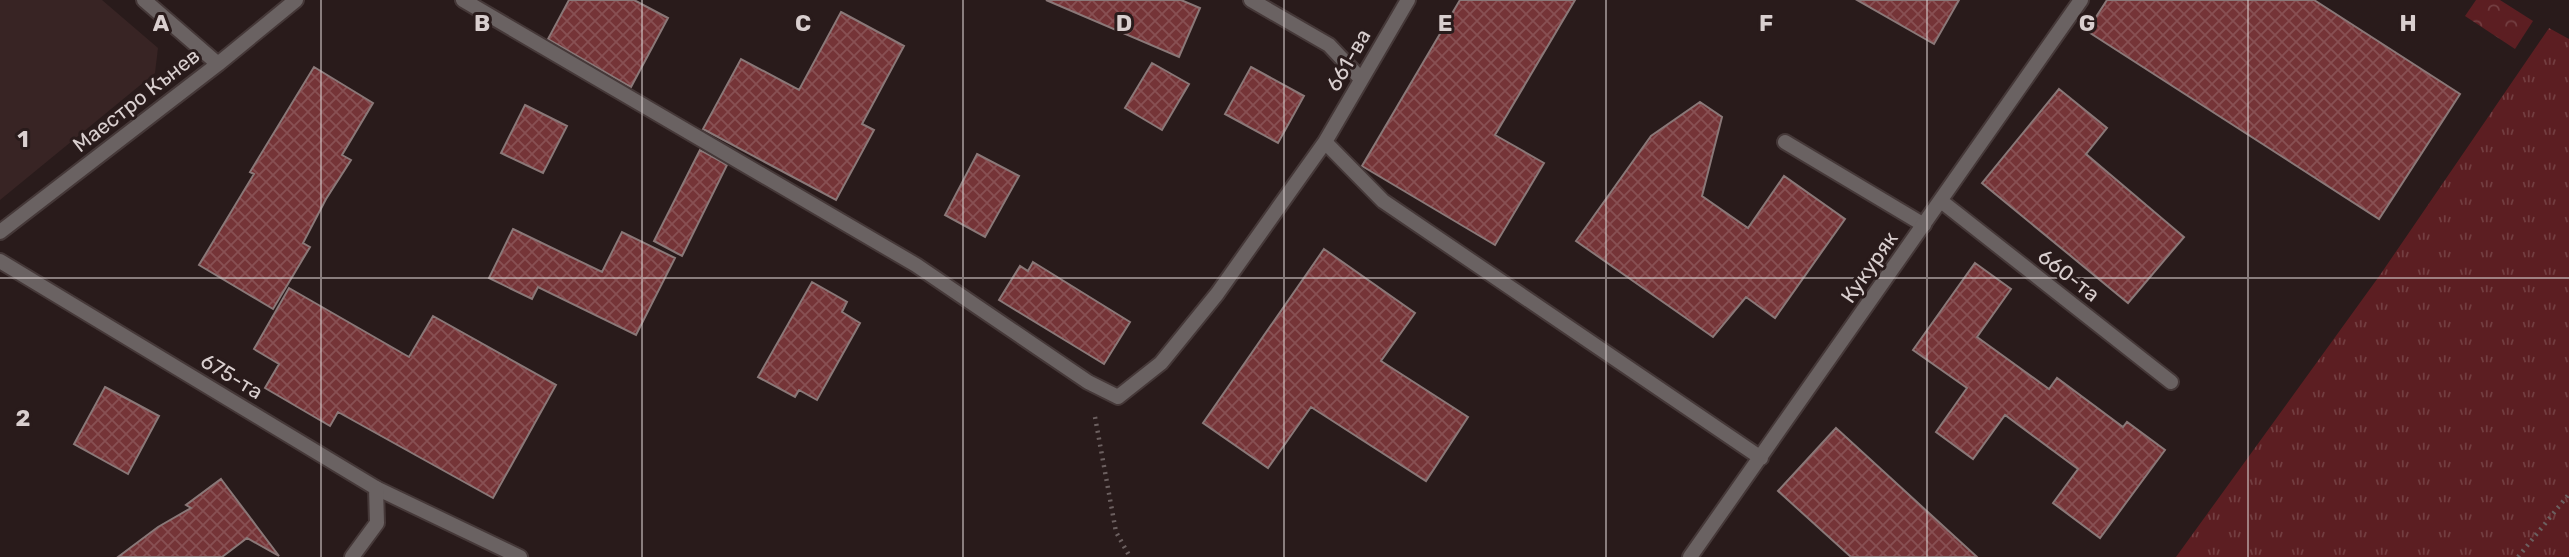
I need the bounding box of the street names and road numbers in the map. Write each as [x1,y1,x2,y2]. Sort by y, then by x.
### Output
street label: 661-ва [1320,25,1376,95]
street label: Маестро Кънев [68,43,204,157]
street label: Кукуряк [1835,226,1903,308]
street label: 660-та [2033,243,2105,307]
street label: 675-та [197,348,267,404]

